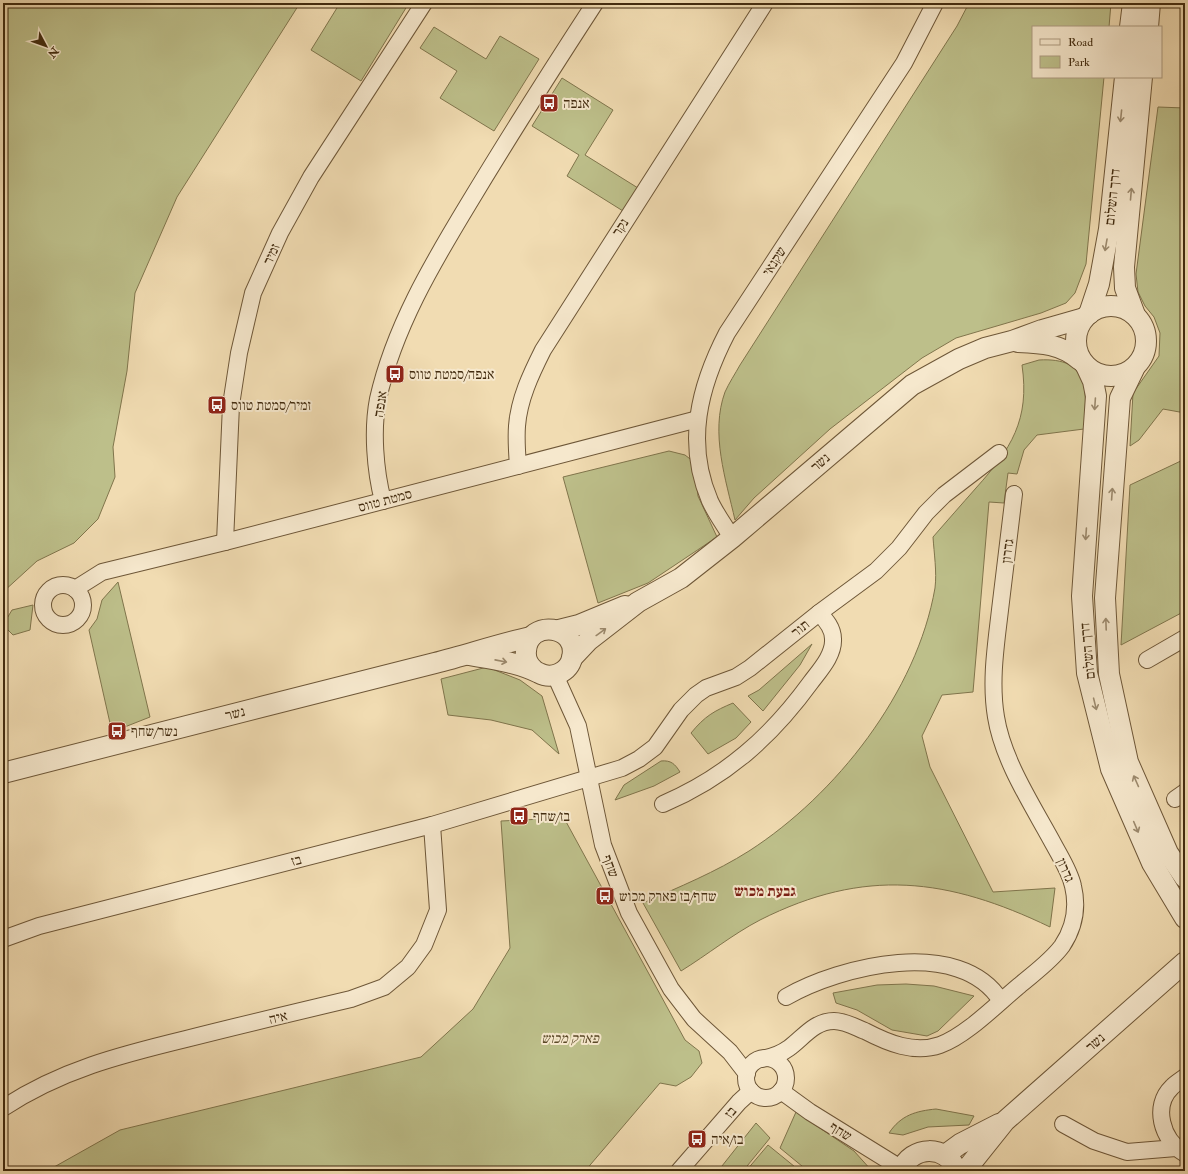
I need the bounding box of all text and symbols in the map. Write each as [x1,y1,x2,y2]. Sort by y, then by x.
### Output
north arrow [26,26,66,66]
legend [1032,26,1162,78]
text: Road [1068,35,1093,50]
text: N [44,43,62,61]
text: Park [1068,55,1090,70]
bus stop icon: אנפה [538,92,560,114]
place label: אנפה [563,95,590,112]
one-way arrow [1117,109,1125,122]
street label: דרך השלום [1101,168,1124,226]
one-way arrow [1128,188,1135,201]
street label: נקר [608,215,632,239]
one-way arrow [1102,238,1110,251]
street label: זמיר [259,241,284,267]
street label: שקנאי [759,243,790,279]
bus stop icon: אנפה/סמטת טווס [384,363,406,385]
place label: אנפה/סמטת טווס [409,366,494,383]
street label: אנפה [370,390,391,419]
bus stop icon: זמיר/סמטת טווס [206,394,228,416]
place label: זמיר/סמטת טווס [231,397,311,414]
one-way arrow [1092,397,1099,410]
street label: נשר [807,449,833,475]
street label: סמטת טווס [356,485,414,516]
one-way arrow [1109,488,1116,501]
one-way arrow [1082,527,1089,540]
street label: גדרון [998,538,1017,564]
street label: תור [788,616,813,641]
one-way arrow [1102,618,1109,631]
street label: דרך השלום [1076,622,1099,680]
one-way arrow [596,628,607,636]
one-way arrow [494,657,507,665]
one-way arrow [1092,697,1100,710]
street label: נשר [223,703,247,724]
bus stop icon: נשר/שחף [106,720,128,742]
place label: נשר/שחף [131,723,178,740]
one-way arrow [1132,775,1139,787]
bus stop icon: בז/שחף [508,805,530,827]
place label: בז/שחף [533,808,570,825]
one-way arrow [1133,821,1141,833]
street label: בז [289,851,303,870]
street label: שחף [599,852,623,880]
street label: גדרון [1053,855,1078,885]
district label: גבעת מכוש [734,882,796,901]
bus stop icon: שחף/בז פארק מכוש [594,885,616,907]
place label: שחף/בז פארק מכוש [619,888,717,905]
street label: איה [267,1007,289,1028]
street label: נשר [1082,1029,1108,1055]
park label: פארק מכוש [541,1030,600,1047]
street label: בז [721,1103,740,1122]
street label: שחף [826,1118,855,1145]
bus stop icon: בז/איה [686,1128,708,1150]
place label: בז/איה [711,1131,744,1148]

